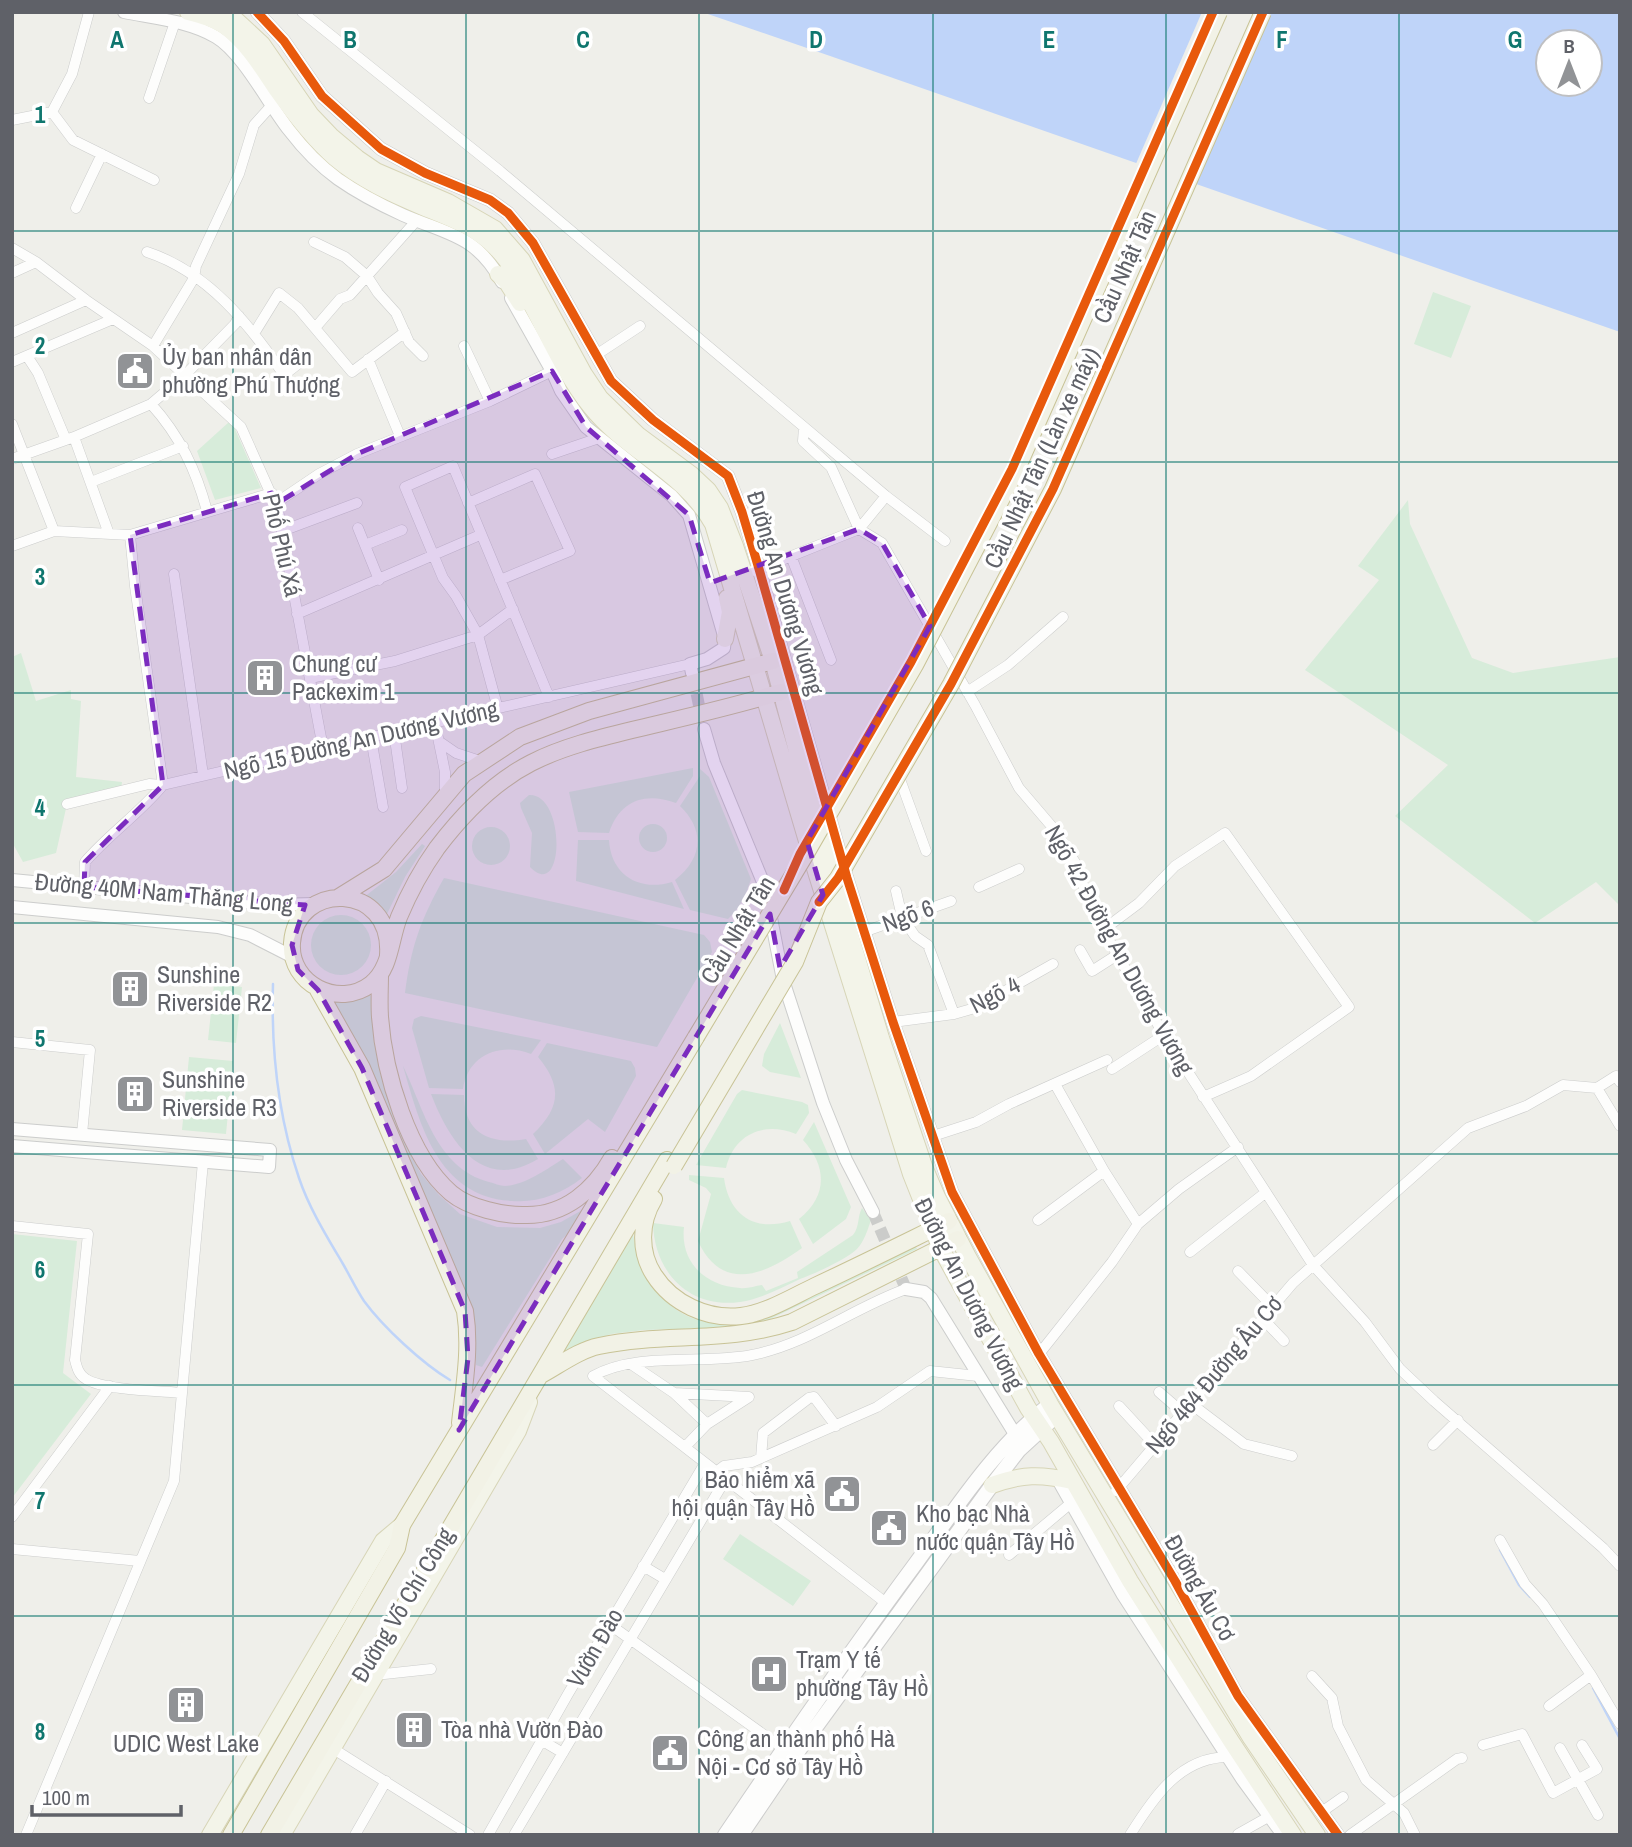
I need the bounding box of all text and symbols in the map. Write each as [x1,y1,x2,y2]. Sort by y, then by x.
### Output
text: A [110,24,124,55]
text: B [343,24,357,55]
text: C [576,24,590,55]
text: D [809,24,823,55]
text: E [1043,24,1055,55]
text: F [1276,24,1288,55]
text: G [1508,24,1522,55]
north arrow [1534,28,1604,98]
text: B [1563,33,1575,59]
text: 1 [35,99,46,130]
street label: Cầu Nhật Tân [1085,205,1163,328]
text: 2 [35,330,45,361]
place label: Ủy ban nhân dân phường Phú Thượng [162,340,340,400]
street label: Cầu Nhật Tân (Làn xe máy) [976,342,1106,573]
public building icon: Ủy ban nhân dân phường Phú Thượng [114,350,156,392]
street label: Đường An Dương Vương [740,487,832,699]
street label: Phố Phú Xá [256,490,310,599]
text: 3 [35,561,45,592]
place label: Chung cư Packexim 1 [292,647,395,707]
building icon: Chung cư Packexim 1 [244,657,286,699]
street label: Ngõ 15 Đường An Dương Vương [221,692,501,786]
text: 4 [35,792,46,823]
street label: Ngõ 42 Đường An Dương Vương [1038,819,1202,1080]
street label: Đường 40M Nam Thăng Long [34,865,295,919]
street label: Cầu Nhật Tân [692,870,782,989]
street label: Ngõ 6 [878,891,938,939]
place label: Sunshine Riverside R2 [157,958,272,1018]
building icon: Sunshine Riverside R2 [109,968,151,1010]
street label: Ngõ 4 [964,968,1025,1020]
text: 5 [35,1023,45,1054]
place label: Sunshine Riverside R3 [162,1063,277,1123]
building icon: Sunshine Riverside R3 [114,1073,156,1115]
street label: Đường An Dương Vương [908,1192,1032,1395]
text: 6 [35,1254,45,1285]
street label: Ngõ 464 Đường Âu Cơ [1138,1289,1289,1460]
place label: Bảo hiểm xã hội quận Tây Hồ [672,1463,815,1523]
public building icon: Bảo hiểm xã hội quận Tây Hồ [821,1473,863,1515]
text: 7 [35,1485,45,1516]
place label: Kho bạc Nhà nước quận Tây Hồ [916,1497,1075,1557]
public building icon: Kho bạc Nhà nước quận Tây Hồ [868,1507,910,1549]
street label: Đường Võ Chí Công [343,1521,461,1688]
street label: Đường Âu Cơ [1158,1529,1244,1646]
street label: Vườn Đào [559,1602,630,1693]
place label: Trạm Y tế phường Tây Hồ [796,1643,928,1703]
hospital icon: Trạm Y tế phường Tây Hồ [748,1653,790,1695]
building icon: UDIC West Lake [165,1684,207,1726]
building icon: Tòa nhà Vườn Đào [393,1709,435,1751]
place label: Tòa nhà Vườn Đào [441,1713,603,1745]
text: 8 [35,1716,45,1747]
place label: Công an thành phố Hà Nội - Cơ sở Tây Hồ [697,1722,895,1782]
place label: UDIC West Lake [113,1727,259,1759]
public building icon: Công an thành phố Hà Nội - Cơ sở Tây Hồ [649,1732,691,1774]
scale bar [32,1773,180,1817]
text: 100 m [42,1783,90,1812]

